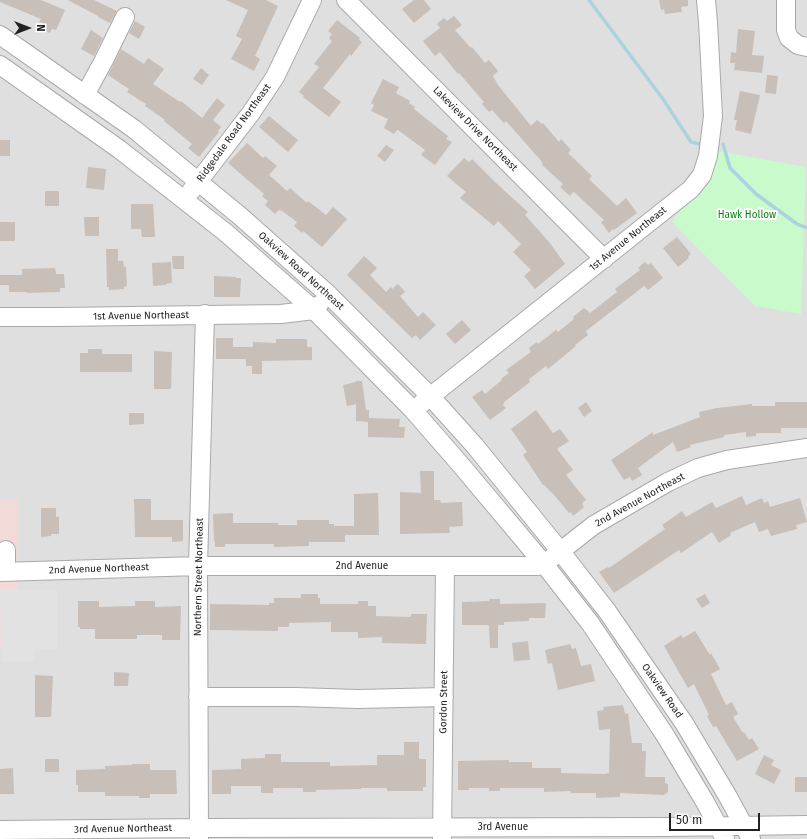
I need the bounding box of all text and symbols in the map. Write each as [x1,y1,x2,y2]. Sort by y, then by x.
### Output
north arrow [8,8,48,48]
text: N [34,24,47,32]
street label: Ridgedale Road Northeast [194,82,274,184]
street label: Lakeview Drive Northeast [430,84,520,174]
street label: 1st Avenue Northeast [587,204,669,274]
park label: Hawk Hollow [718,209,776,221]
street label: Oakview Road Northeast [256,229,346,313]
street label: 1st Avenue Northeast [93,309,189,323]
street label: 2nd Avenue Northeast [593,470,687,530]
street label: Northern Street Northeast [192,518,206,636]
street label: 2nd Avenue [336,560,388,572]
street label: 2nd Avenue Northeast [49,561,149,577]
street label: Oakview Road [639,662,685,720]
street label: Gordon Street [437,670,451,734]
scale bar [671,805,762,831]
text: 50 m [676,813,702,827]
street label: 3rd Avenue [478,821,528,833]
street label: 3rd Avenue Northeast [74,822,172,836]

